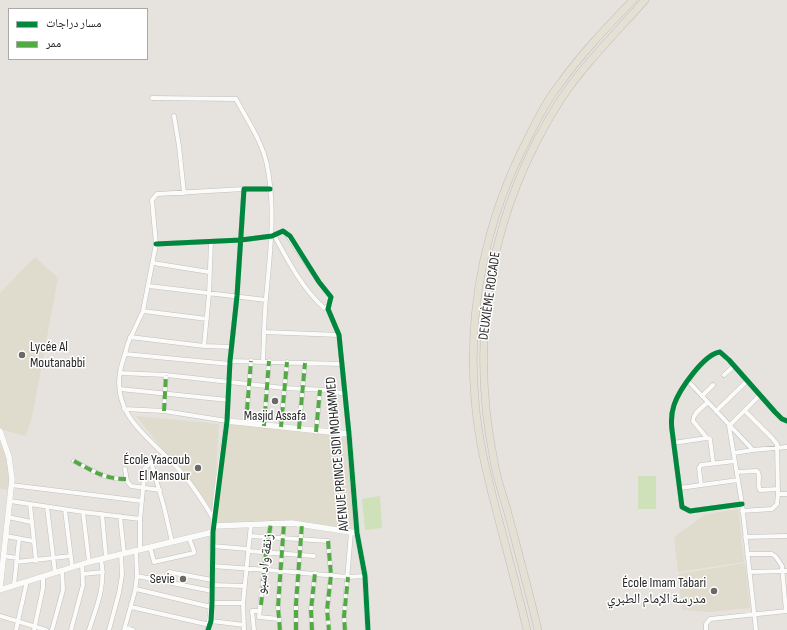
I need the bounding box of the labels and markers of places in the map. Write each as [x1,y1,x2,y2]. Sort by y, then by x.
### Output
place label: Lycée Al Moutanabbi [30,339,85,372]
marker: Lycée Al Moutanabbi [17,350,27,360]
marker: Masjid Assafa [270,396,280,406]
place label: Masjid Assafa [244,408,306,424]
place label: École Yaacoub El Mansour [123,452,190,484]
marker: École Yaacoub El Mansour [193,463,203,473]
place label: Sevie [150,571,175,587]
marker: Sevie [178,574,188,584]
place label: École Imam Tabari مدرسة الإمام الطبري [607,575,706,608]
marker: École Imam Tabari مدرسة الإمام الطبري [709,586,719,596]

